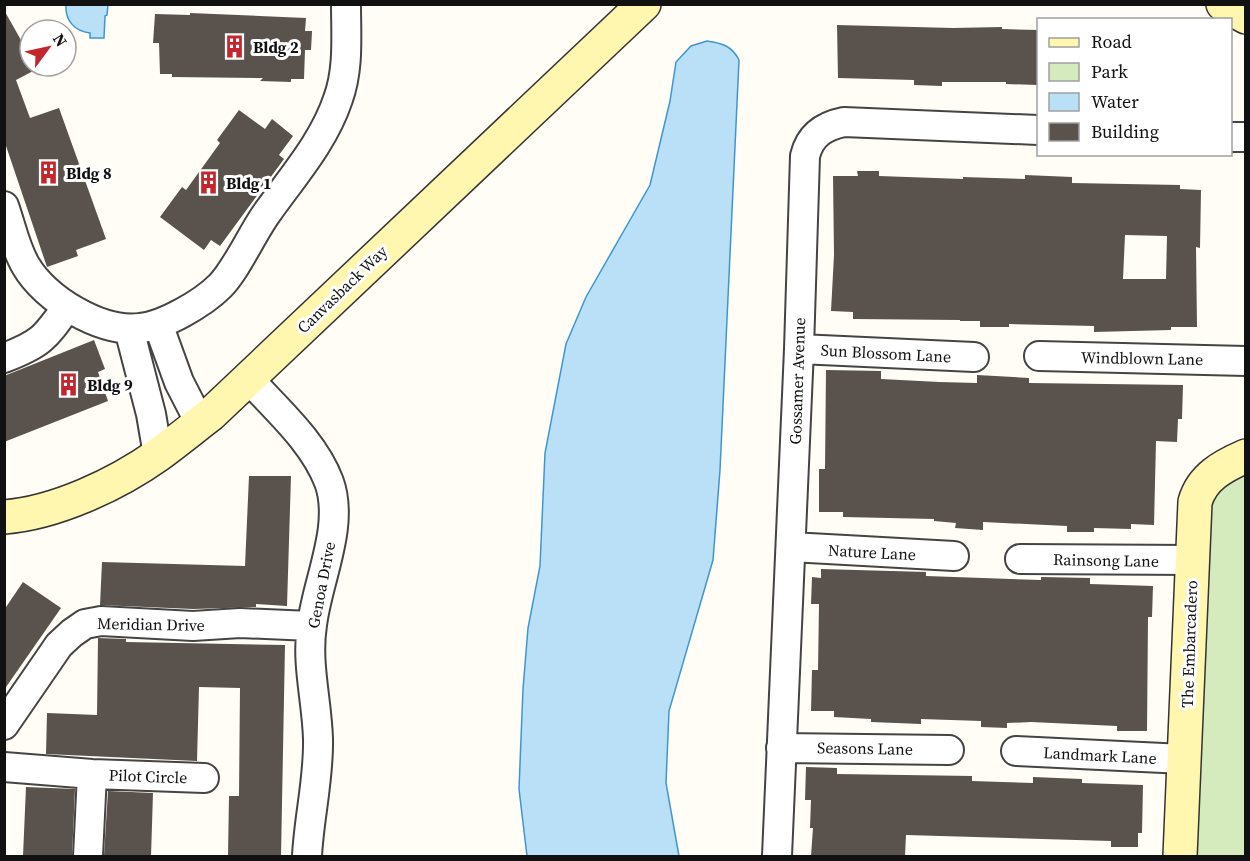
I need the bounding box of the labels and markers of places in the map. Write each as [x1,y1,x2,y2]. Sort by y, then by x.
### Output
building icon: Bldg 2 [222,34,248,60]
place label: Bldg 2 [253,36,299,58]
building icon: Bldg 8 [35,160,61,186]
place label: Bldg 8 [66,162,112,184]
building icon: Bldg 1 [195,170,221,196]
place label: Bldg 1 [226,172,272,194]
building icon: Bldg 9 [56,372,82,398]
place label: Bldg 9 [87,374,133,396]

